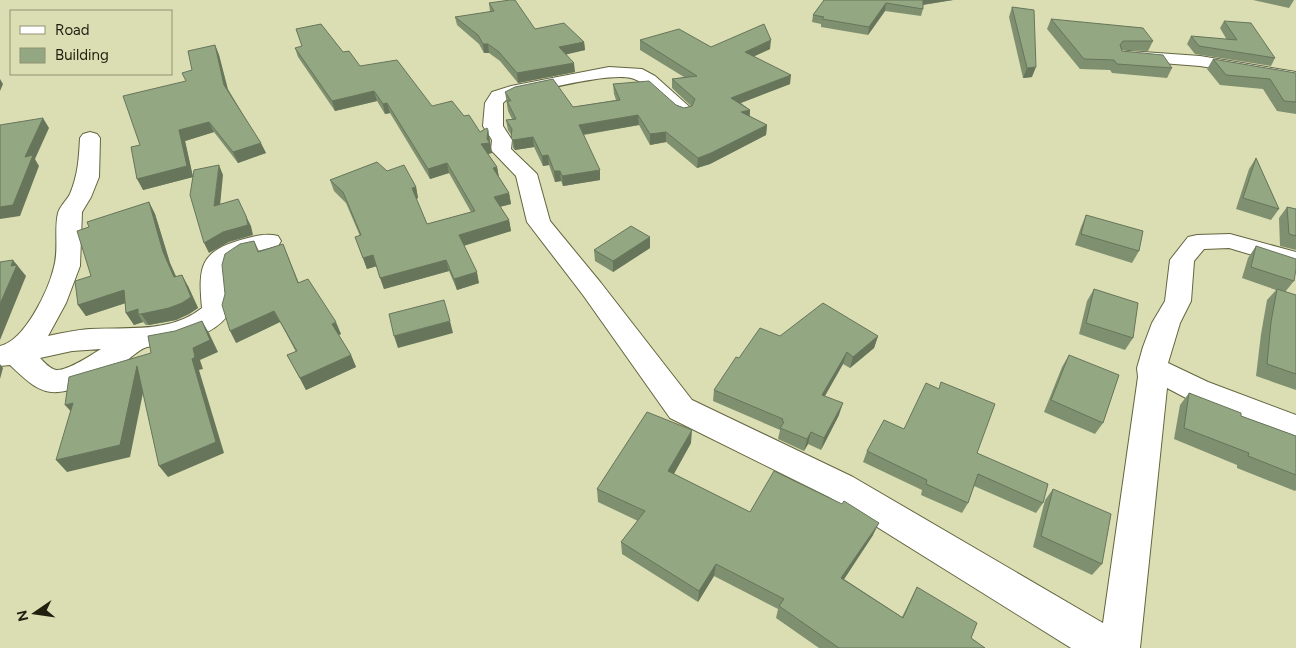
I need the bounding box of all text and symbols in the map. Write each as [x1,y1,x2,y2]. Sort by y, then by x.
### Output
legend [10,10,172,75]
text: Road [55,21,90,39]
text: Building [55,46,109,64]
north arrow [10,588,60,638]
text: N [13,609,32,623]

